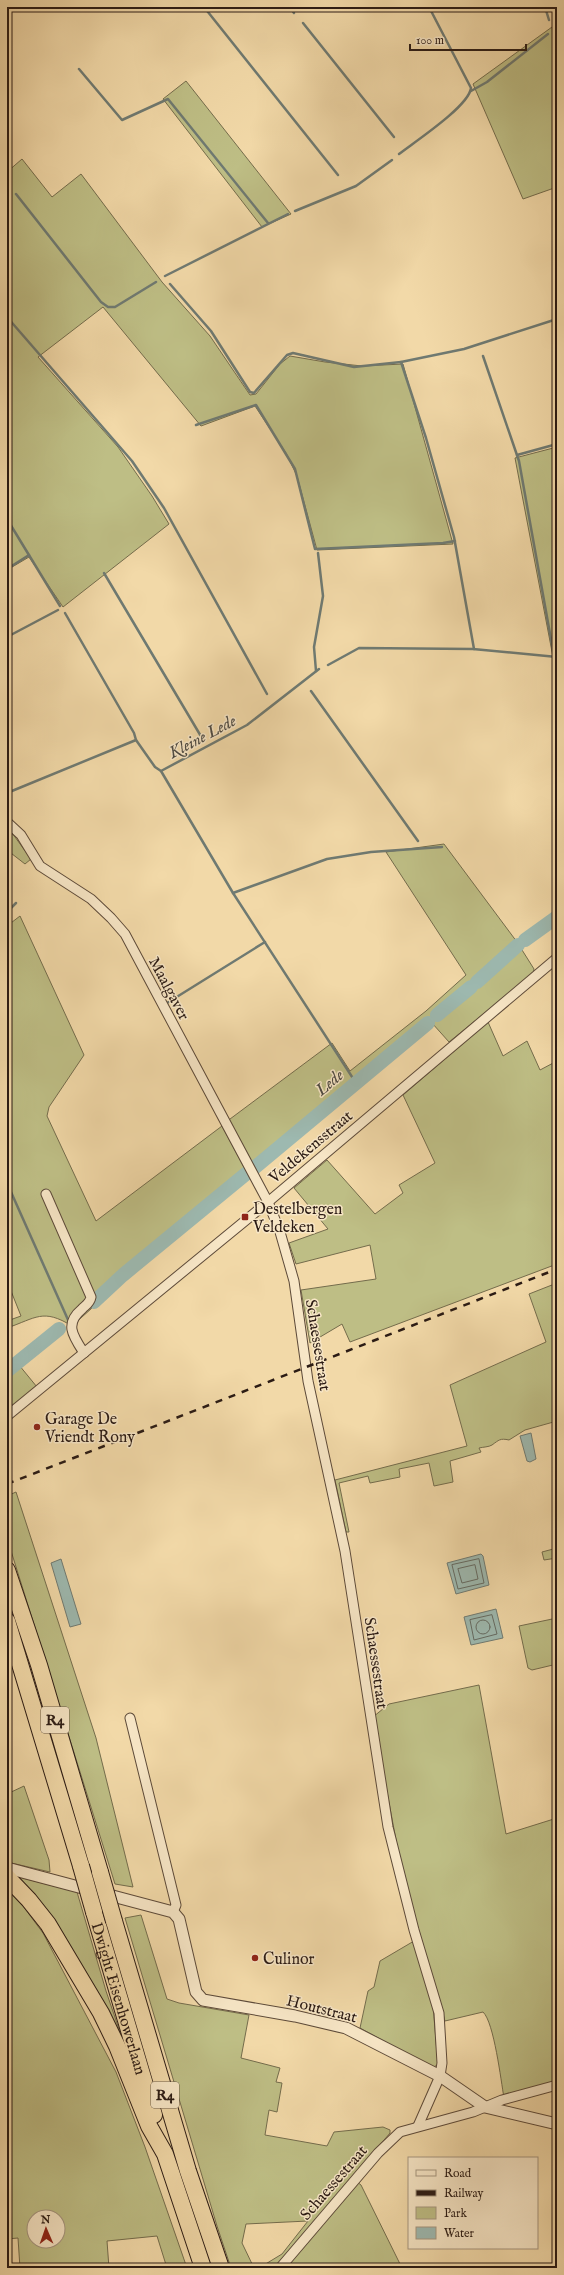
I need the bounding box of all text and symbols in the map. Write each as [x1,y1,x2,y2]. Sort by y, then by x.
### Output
scale bar [410,26,526,52]
text: 100 m [416,33,444,48]
water label: Kleine Lede [164,711,240,764]
street label: Maalgaver [143,954,193,1024]
water label: Lede [311,1065,349,1102]
street label: Veldekensstraat [264,1106,358,1189]
place label: Destelbergen Veldeken [252,1200,343,1238]
marker: Destelbergen Veldeken [240,1212,250,1222]
street label: Schaessestraat [300,1298,334,1393]
place label: Garage De Vriendt Rony [44,1410,135,1448]
marker: Garage De Vriendt Rony [32,1422,42,1432]
street label: Schaessestraat [359,1616,391,1711]
road number: R4 [41,1707,69,1733]
street label: Dwight Eisenhowerlaan [86,1920,150,2078]
place label: Culinor [263,1950,315,1970]
marker: Culinor [250,1953,260,1963]
street label: Houtstraat [284,1992,359,2028]
road number: R4 [151,2082,179,2108]
street label: Schaessestraat [297,2141,373,2225]
legend [408,2157,538,2249]
text: Road [444,2166,472,2181]
text: Railway [444,2186,483,2201]
text: Park [444,2206,467,2221]
north arrow [26,2209,66,2249]
text: N [40,2213,51,2227]
text: Water [444,2226,475,2241]

